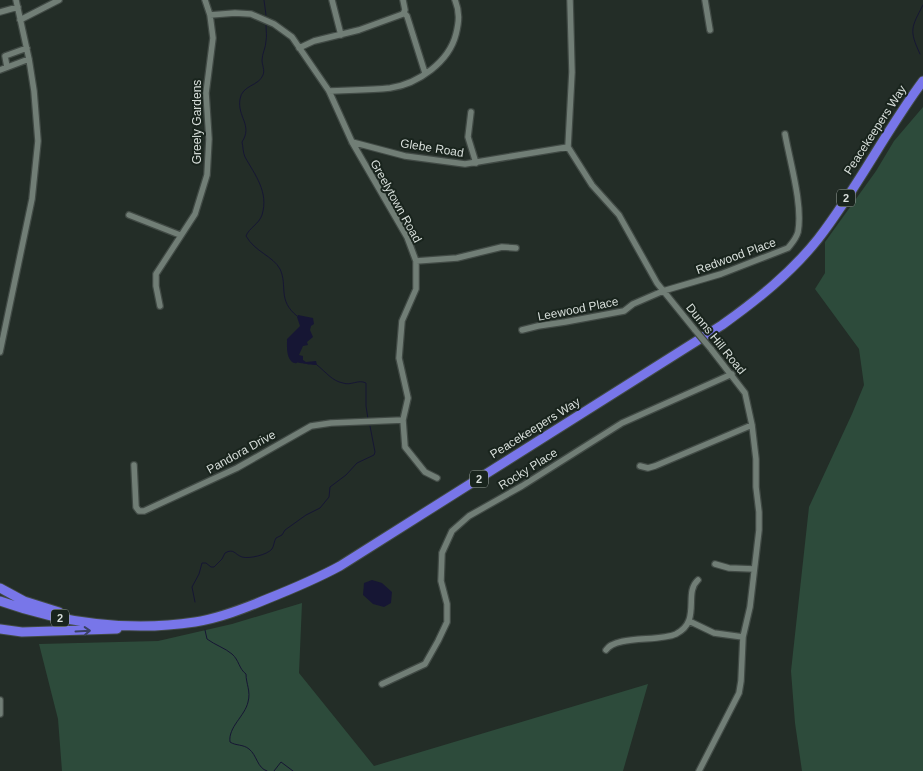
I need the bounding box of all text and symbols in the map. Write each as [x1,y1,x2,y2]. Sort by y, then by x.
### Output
street label: Greely Gardens [190,80,204,164]
street label: Peacekeepers Way [841,83,909,177]
street label: Glebe Road [399,136,465,160]
street label: Greelytown Road [367,157,425,245]
road number: 2 [837,190,855,207]
street label: Redwood Place [694,235,778,277]
street label: Leewood Place [536,294,620,324]
street label: Dunns Hill Road [683,301,749,377]
street label: Peacekeepers Way [487,395,583,461]
street label: Pandora Drive [204,427,278,477]
street label: Rocky Place [496,445,560,493]
road number: 2 [470,470,488,488]
road number: 2 [51,610,69,626]
one-way arrow [75,626,91,635]

